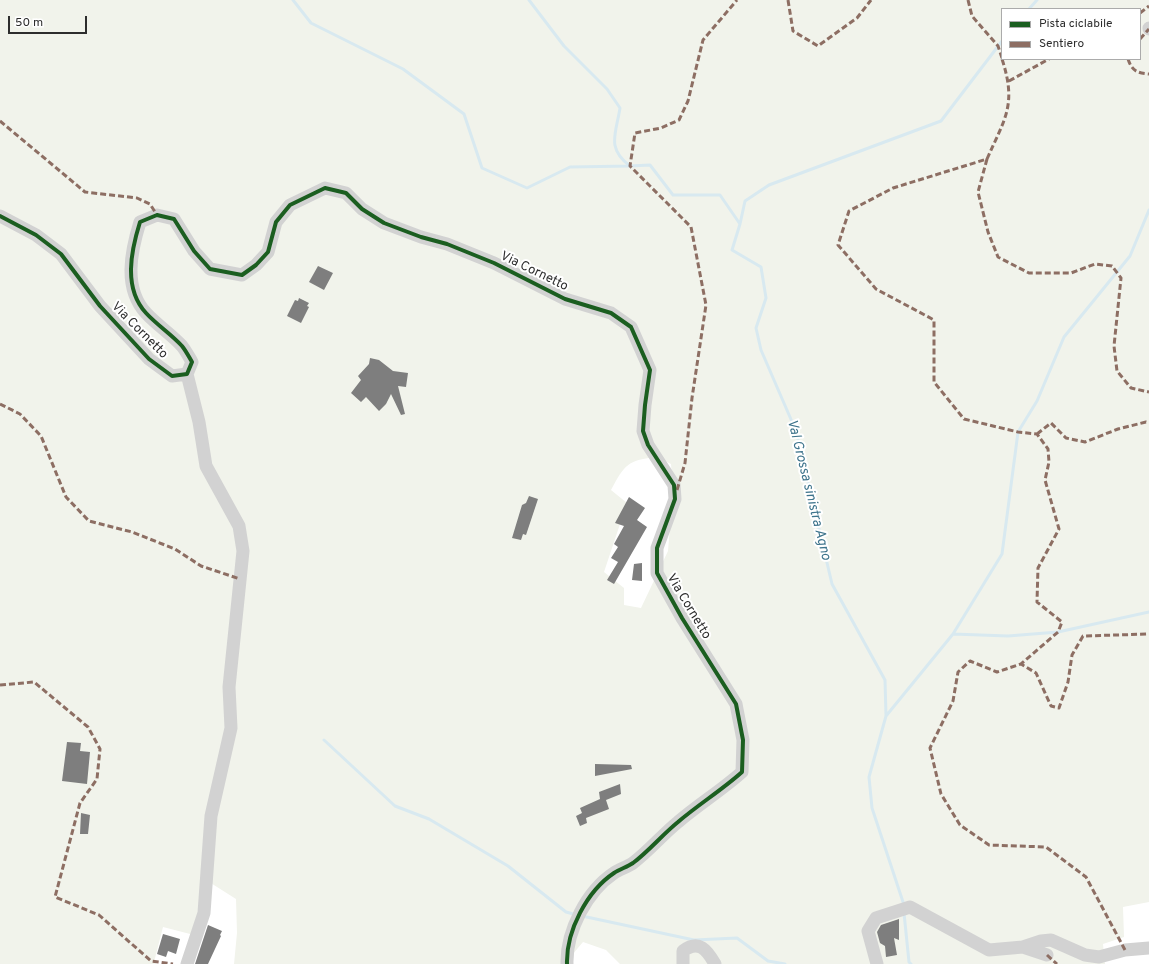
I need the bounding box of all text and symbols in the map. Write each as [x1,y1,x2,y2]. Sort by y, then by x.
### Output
scale bar [10,8,89,34]
legend [1001,8,1141,60]
text: 50 m [15,15,43,31]
text: Pista ciclabile [1039,16,1113,32]
text: Sentiero [1039,36,1084,52]
street label: Via Cornetto [498,249,570,295]
street label: Via Cornetto [108,300,170,362]
water label: Val Grossa sinistra Agno [782,418,834,562]
street label: Via Cornetto [662,571,714,643]

